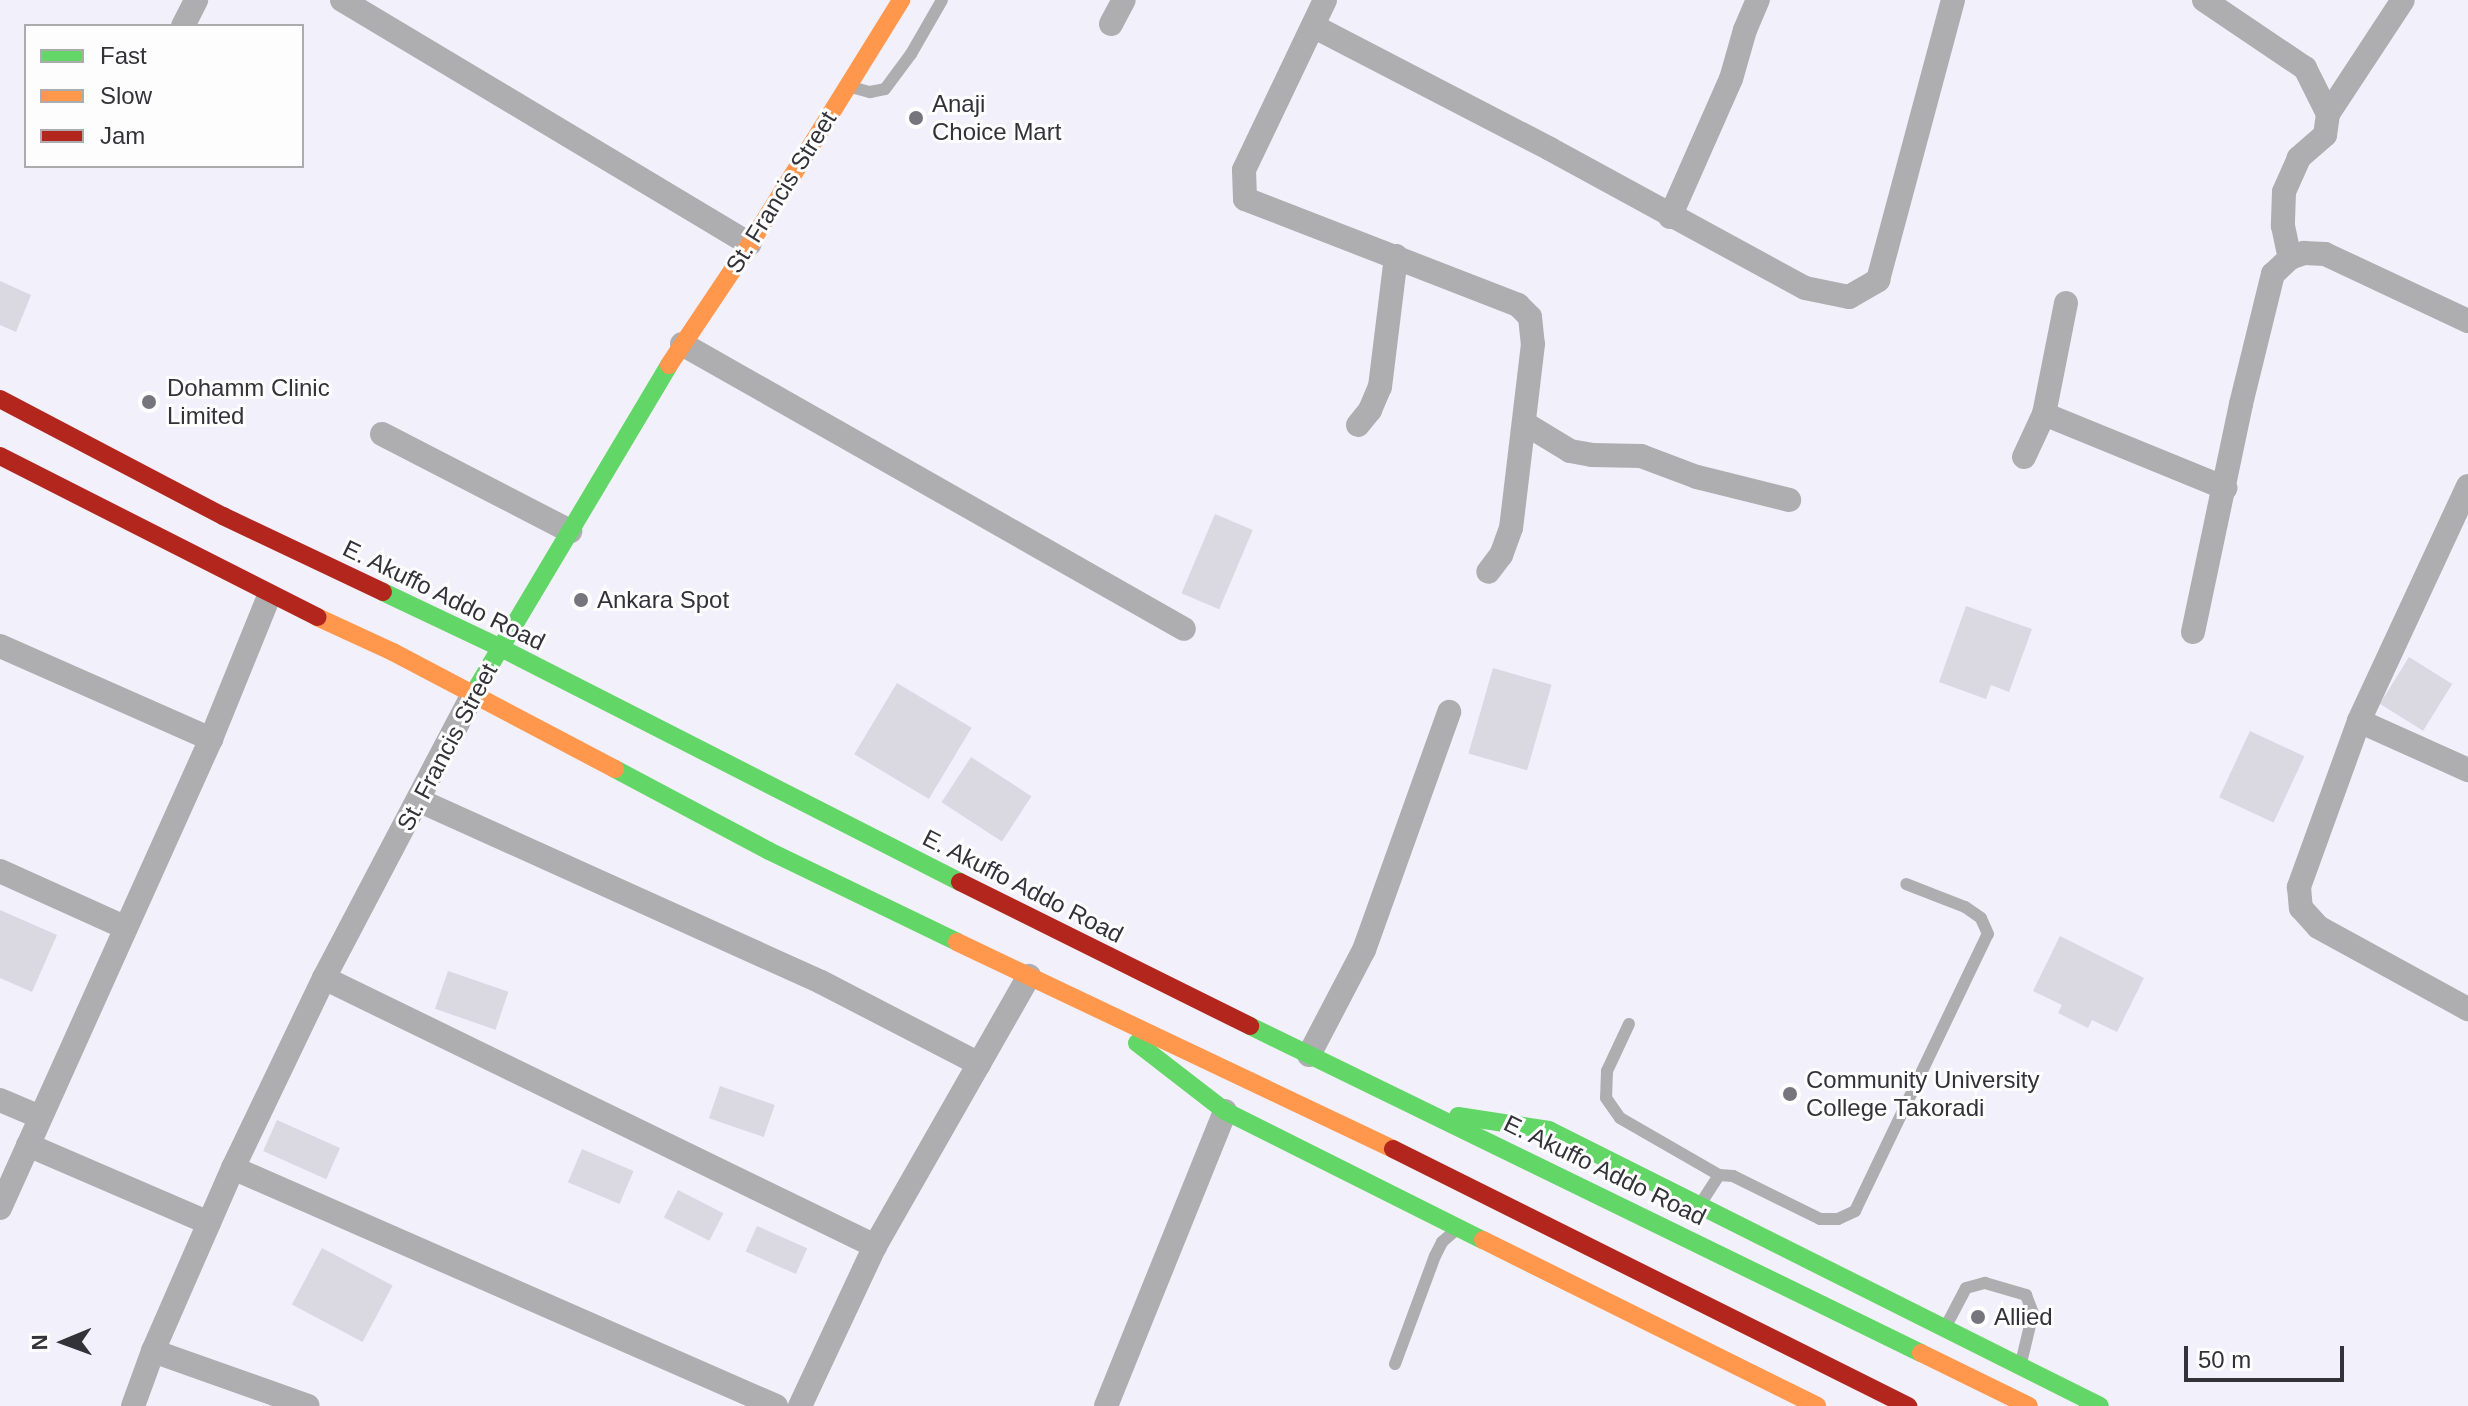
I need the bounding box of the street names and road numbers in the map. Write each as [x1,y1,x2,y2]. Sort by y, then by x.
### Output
street label: St. Francis Street [720,106,842,278]
street label: E. Akuffo Addo Road [337,533,551,657]
street label: St. Francis Street [391,658,503,836]
street label: E. Akuffo Addo Road [917,822,1129,950]
street label: E. Akuffo Addo Road [1498,1108,1712,1232]

